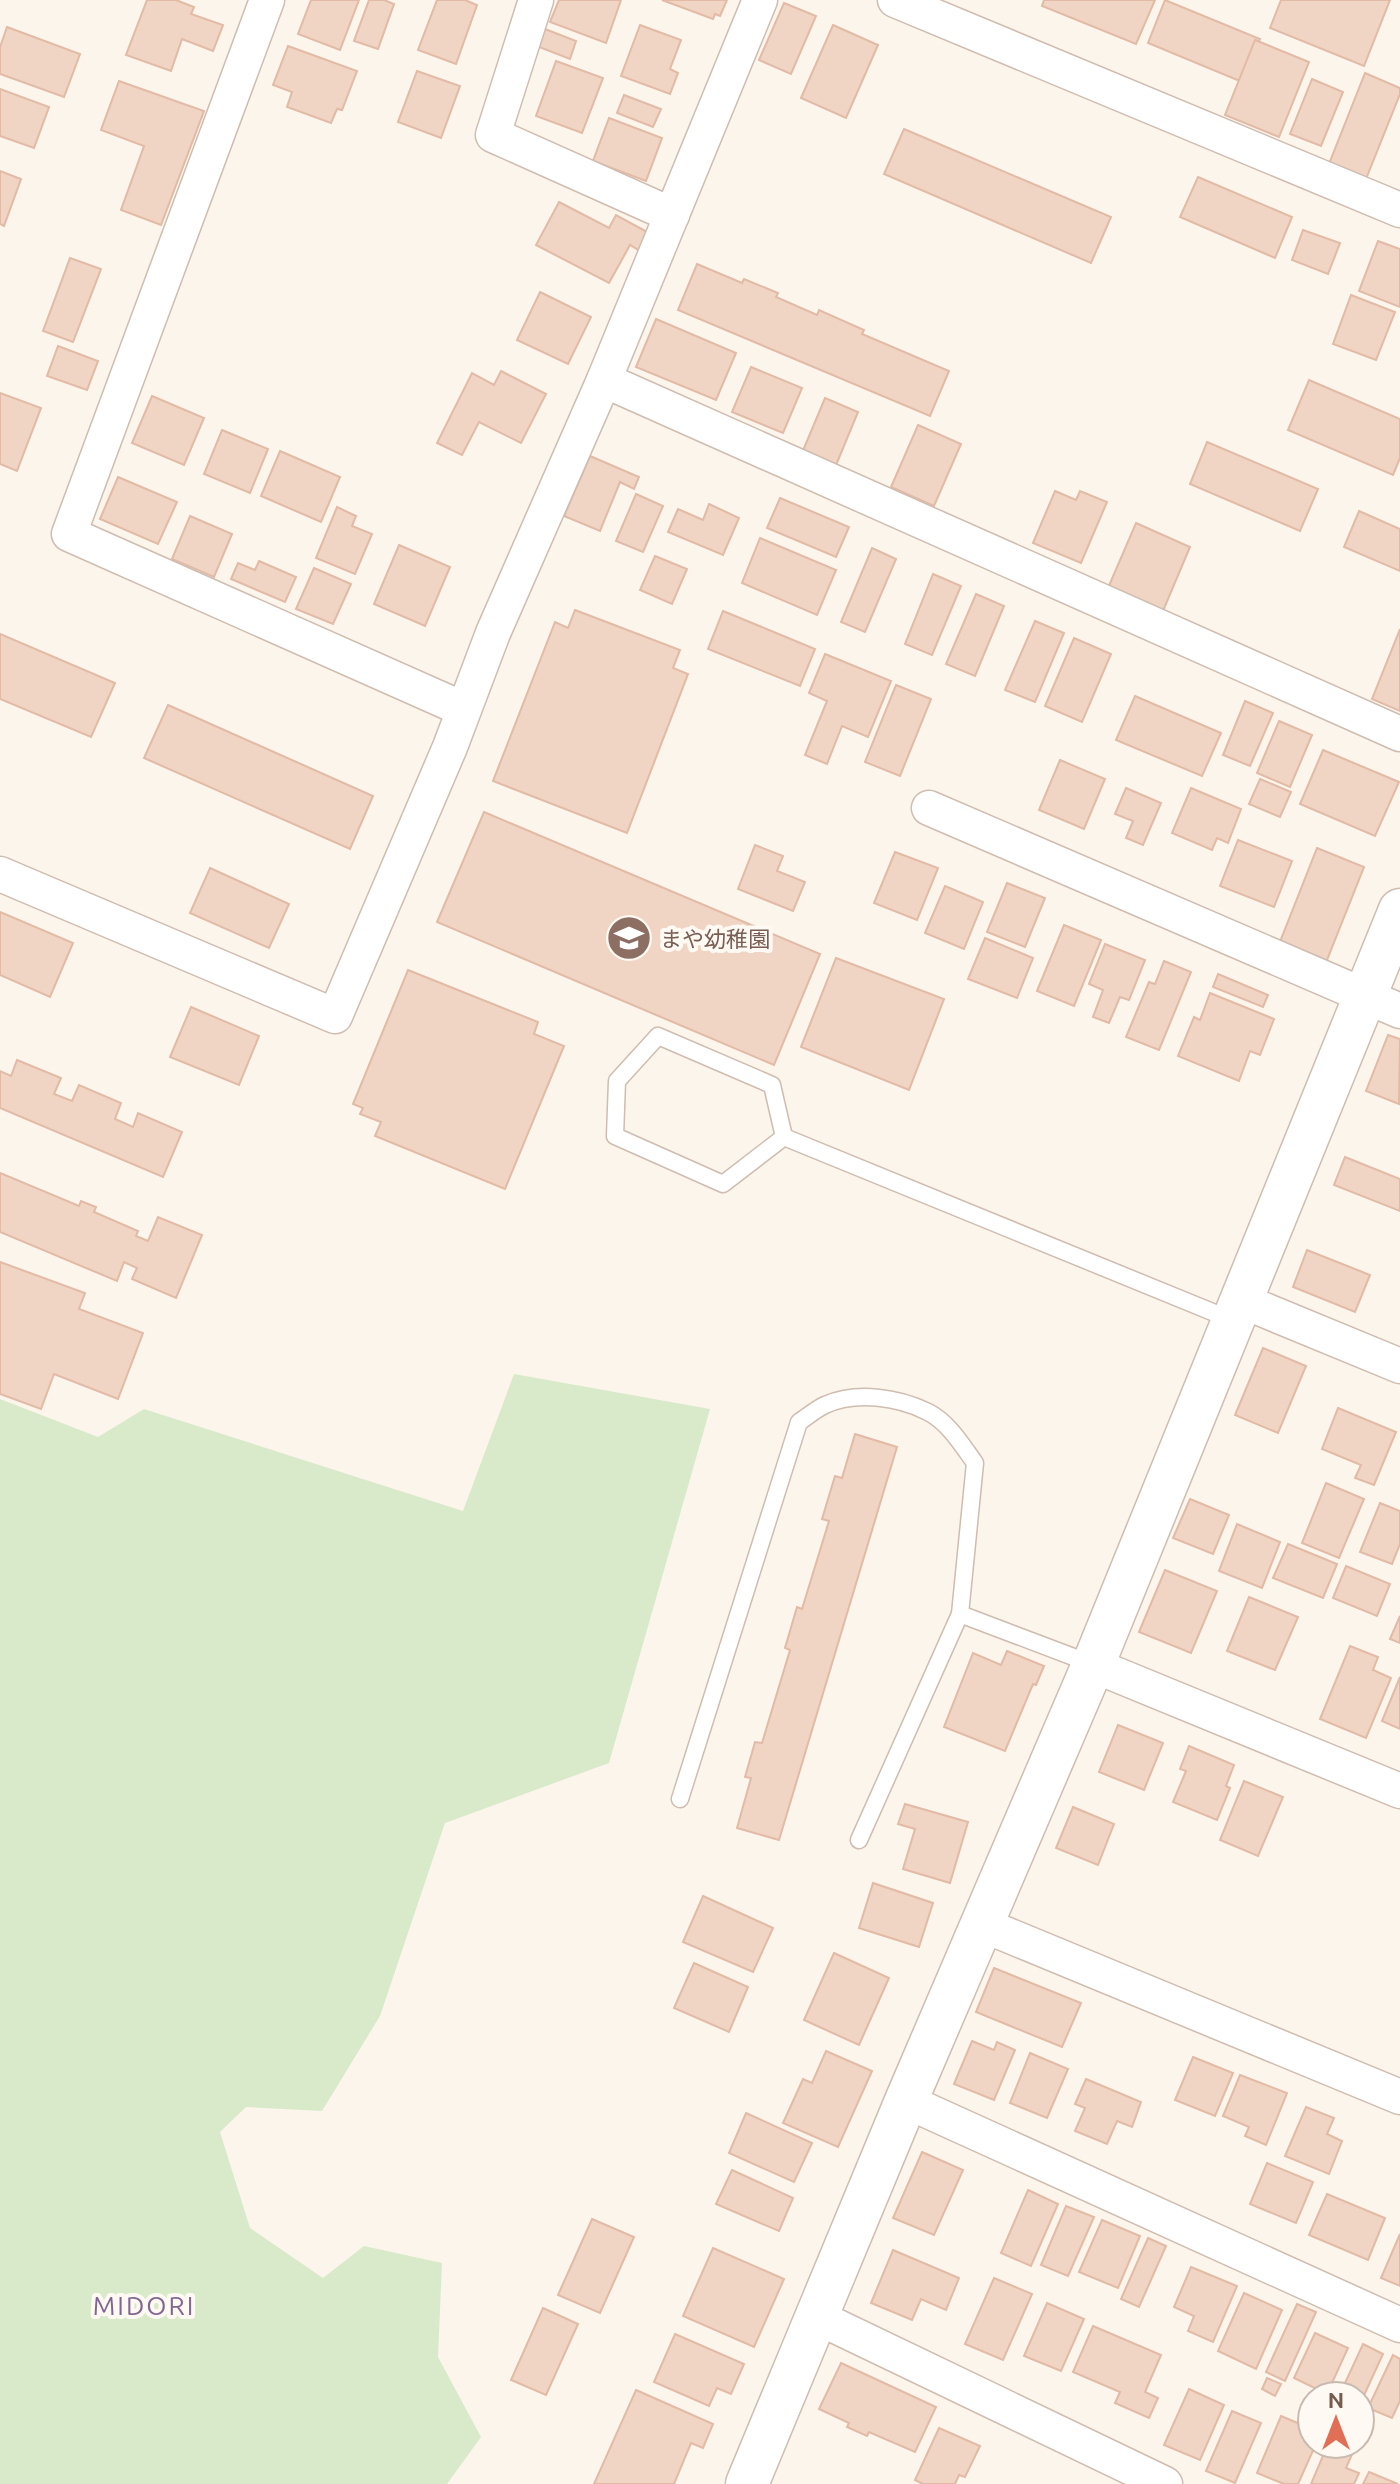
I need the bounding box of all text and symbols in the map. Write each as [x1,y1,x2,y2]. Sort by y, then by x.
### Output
school or university icon: まや幼稚園 [605,914,653,962]
place label: まや幼稚園 [660,926,770,951]
district label: MIDORI [93,2291,195,2320]
north arrow [1296,2380,1376,2460]
text: N [1328,2387,1344,2412]

